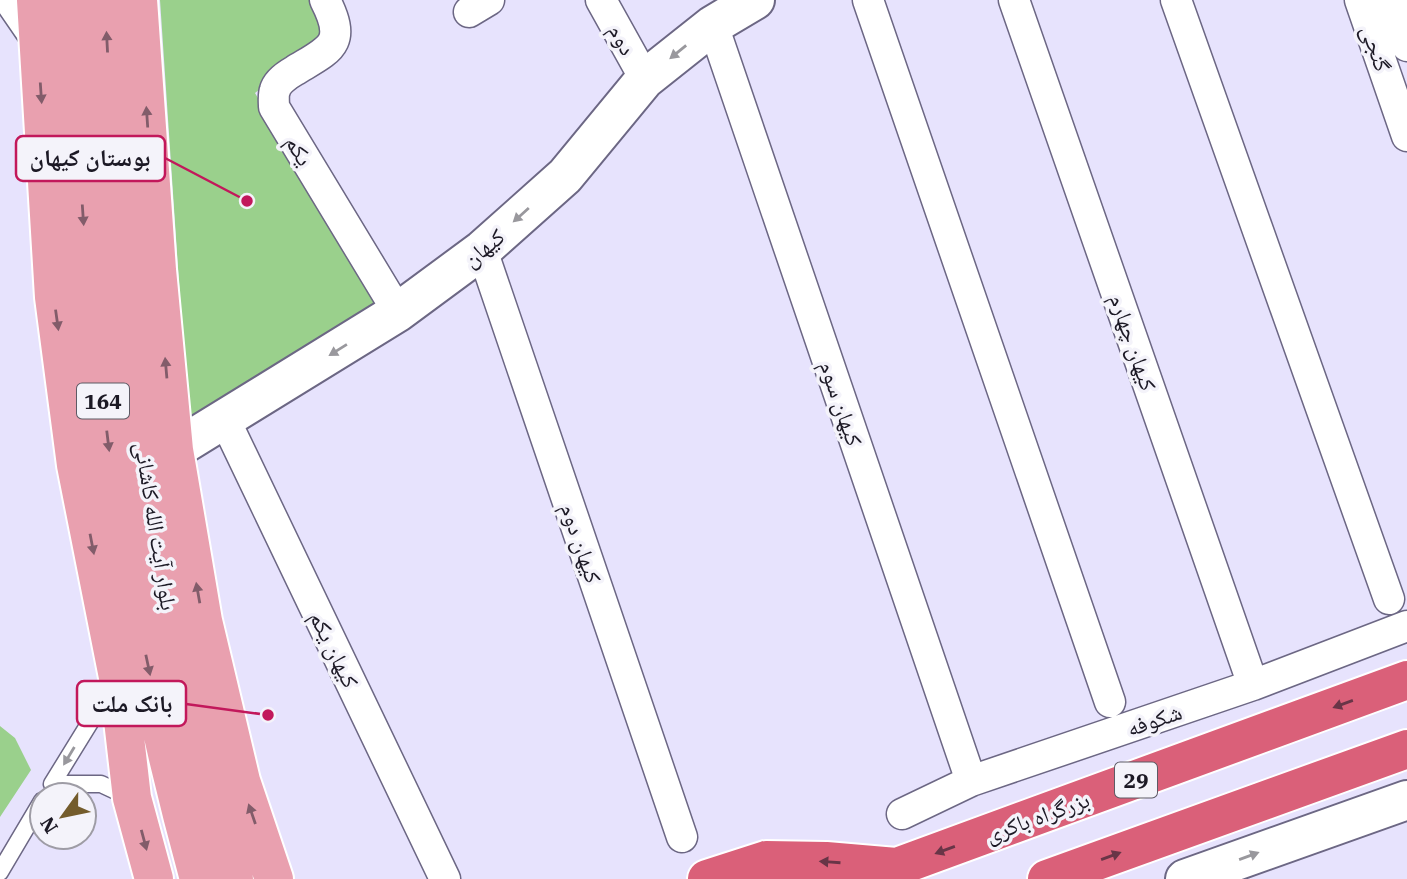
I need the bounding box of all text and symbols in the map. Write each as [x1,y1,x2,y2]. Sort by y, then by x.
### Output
street label: دوم [600,18,644,61]
street label: گنجی [1355,21,1399,76]
one-way arrow [101,31,112,53]
one-way arrow [670,45,688,60]
one-way arrow [36,82,47,104]
one-way arrow [141,106,152,128]
street label: یکم [278,129,321,172]
callout: بوستان کیهان [16,136,165,181]
text: بوستان کیهان [30,141,150,173]
one-way arrow [78,204,89,226]
one-way arrow [512,207,530,223]
street label: کیهان [456,221,511,273]
street label: کیهان چهارم [1102,290,1165,396]
one-way arrow [52,309,63,331]
one-way arrow [328,343,347,356]
street label: کیهان سوم [812,356,871,451]
one-way arrow [160,357,171,379]
road number: 164 [77,384,129,418]
one-way arrow [102,430,113,452]
street label: بلوار آیت الله کاشانی [129,440,185,612]
street label: کیهان دوم [552,499,610,588]
one-way arrow [87,533,98,555]
one-way arrow [192,582,203,604]
street label: کیهان یکم [302,606,367,694]
one-way arrow [143,654,154,676]
callout: بانک ملت [77,681,186,726]
text: بانک ملت [92,687,172,719]
street label: شکوفه [1122,696,1186,742]
one-way arrow [1332,698,1353,709]
one-way arrow [63,747,75,766]
road number: 29 [1115,762,1157,798]
north arrow [28,781,98,851]
street label: بزرگراه باکری [981,783,1093,849]
one-way arrow [246,804,257,825]
text: N [35,812,63,838]
one-way arrow [139,830,149,851]
one-way arrow [935,845,956,856]
one-way arrow [1100,850,1121,861]
one-way arrow [1238,850,1259,861]
one-way arrow [819,856,841,867]

